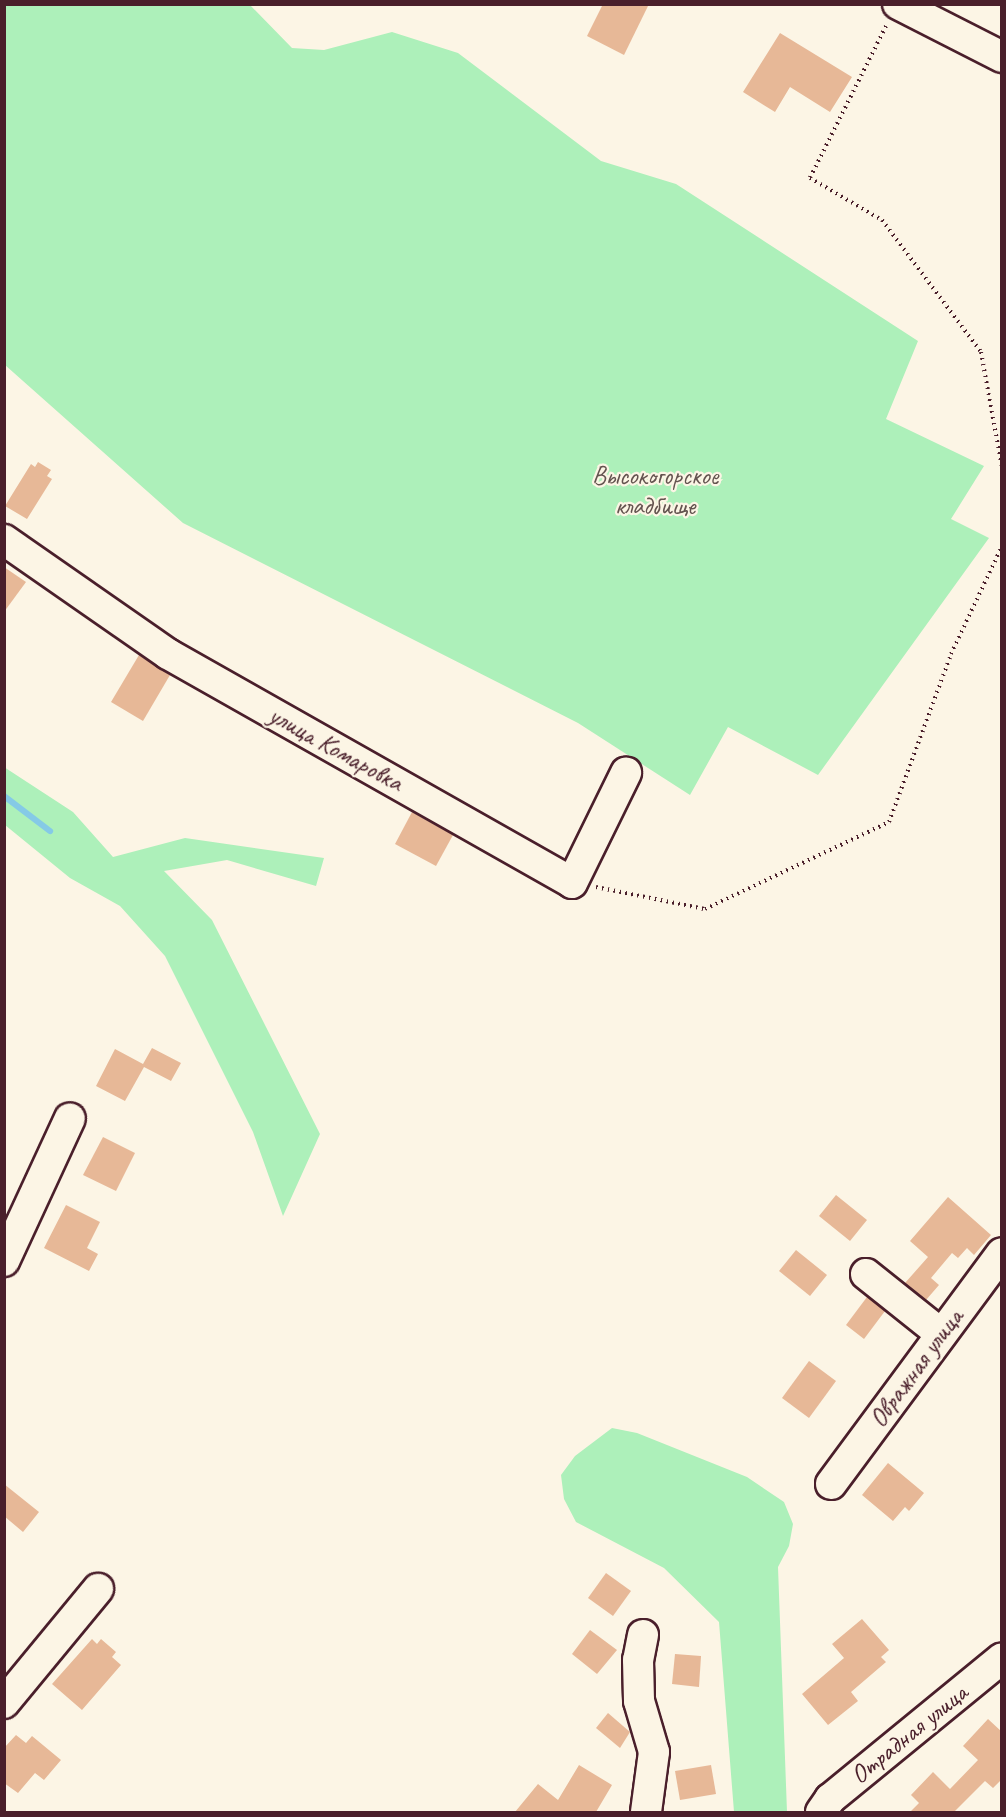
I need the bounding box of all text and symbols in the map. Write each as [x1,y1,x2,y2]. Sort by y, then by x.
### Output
park label: Высокогорское кладбище [592,460,718,522]
street label: улица Комаровка [263,699,409,799]
street label: Овражная улица [862,1302,970,1434]
street label: Отрадная улица [844,1677,974,1791]

